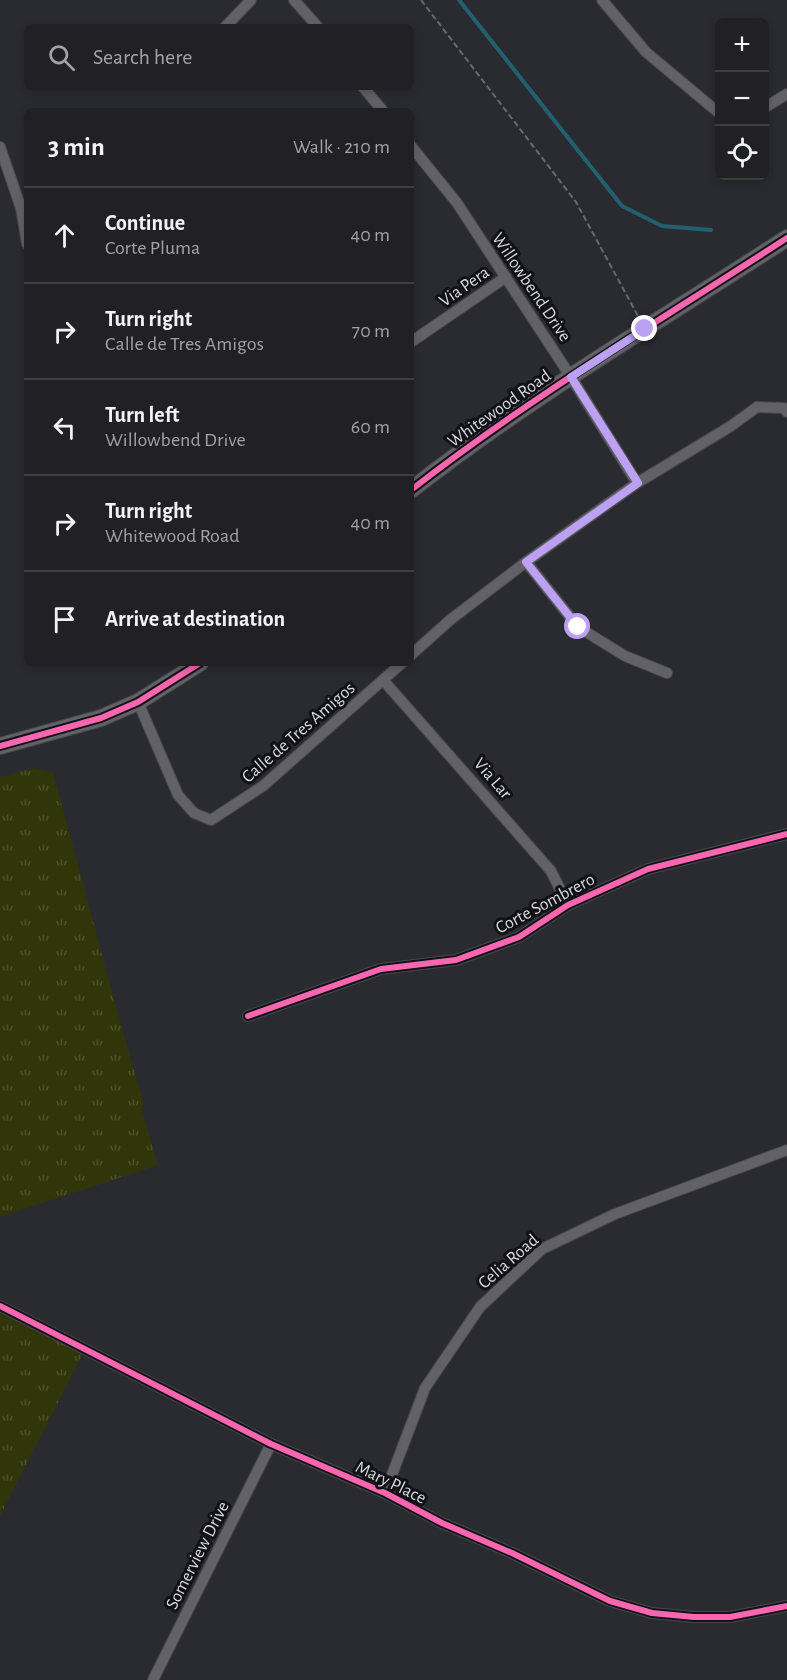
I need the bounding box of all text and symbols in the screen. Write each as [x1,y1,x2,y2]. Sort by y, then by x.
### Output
map controls [715,18,769,180]
button: + [715,18,769,72]
search box [24,24,414,90]
icon: search [45,41,78,74]
text: Search here [93,46,192,68]
button: − [715,72,769,126]
button: locate [715,126,769,180]
text: 3 min [48,134,105,160]
text: Walk · 210 m [293,137,390,157]
text: Continue [105,212,185,234]
icon: ahead [48,219,81,252]
text: 40 m [351,225,390,245]
street label: Willowbend Drive [488,230,574,345]
text: Corte Pluma [105,238,200,258]
street label: Via Pera [436,263,493,310]
text: Turn right [105,308,192,330]
icon: right [48,315,81,348]
route end [631,315,657,341]
text: 70 m [352,321,390,341]
text: Calle de Tres Amigos [105,334,264,354]
street label: Whitewood Road [445,367,554,451]
text: Turn left [105,404,179,426]
icon: left [48,411,81,444]
text: 60 m [351,417,390,437]
text: Willowbend Drive [105,430,246,450]
text: Turn right [105,500,192,522]
icon: right [48,507,81,540]
text: 40 m [351,513,390,533]
text: Whitewood Road [105,526,240,546]
icon: arrive [48,603,81,636]
text: Arrive at destination [105,608,285,630]
route start [564,613,590,639]
street label: Calle de Tres Amigos [239,679,359,786]
street label: Via Lar [470,755,515,803]
street label: Corte Sombrero [493,870,598,937]
street label: Celia Road [475,1231,542,1293]
street label: Mary Place [352,1458,429,1508]
street label: Somerview Drive [163,1499,233,1612]

